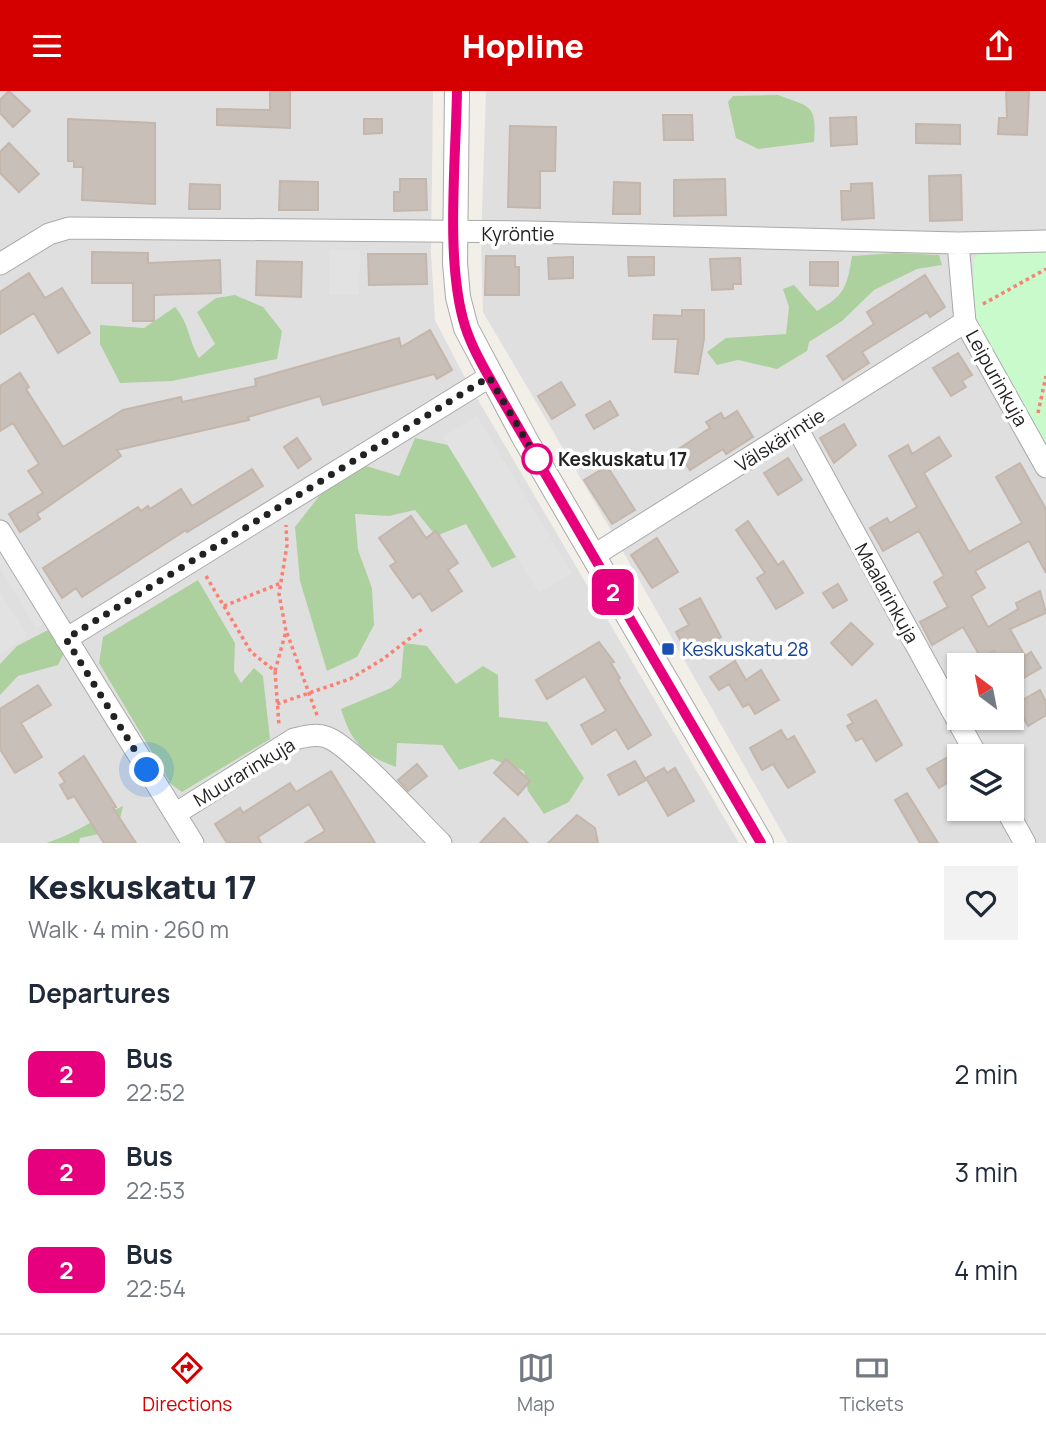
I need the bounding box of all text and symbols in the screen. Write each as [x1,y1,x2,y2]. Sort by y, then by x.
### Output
text: Hopline [462,24,584,68]
icon: menu [28,27,66,65]
icon: share [980,27,1018,65]
street label: Kyröntie [482,221,554,247]
street label: Leipurinkuja [960,325,1034,431]
street label: Välskärintie [730,402,830,478]
marker: Keskuskatu 17 [522,444,552,474]
place label: Keskuskatu 17 [558,446,687,472]
street label: Maalarinkuja [849,538,925,648]
line badge: 2 [590,569,636,615]
text: 2 [606,575,620,608]
place label: Keskuskatu 28 [682,636,809,662]
marker: Keskuskatu 28 [660,641,676,657]
north arrow [947,653,1024,730]
map controls [947,653,1024,821]
street label: Muurarinkuja [188,731,300,813]
button: layers [947,744,1024,821]
your location [129,752,164,787]
text: Keskuskatu 17 [28,864,257,909]
button: heart [944,866,1018,940]
text: Walk · 4 min · 260 m [28,913,229,945]
text: Departures [28,975,170,1011]
text: Bus [126,1040,173,1076]
text: 2 min [954,1056,1018,1092]
text: 2 [59,1057,74,1090]
text: 22:52 [126,1076,185,1108]
text: Bus [126,1138,173,1174]
text: 3 min [955,1154,1018,1190]
text: 2 [59,1155,74,1188]
text: 22:53 [126,1174,185,1206]
text: Bus [126,1236,173,1272]
text: 4 min [954,1252,1018,1288]
text: 2 [59,1253,74,1286]
text: 22:54 [126,1272,186,1304]
tab: Directions [142,1349,232,1417]
tab: Map [517,1349,555,1417]
tab: Tickets [839,1349,904,1417]

